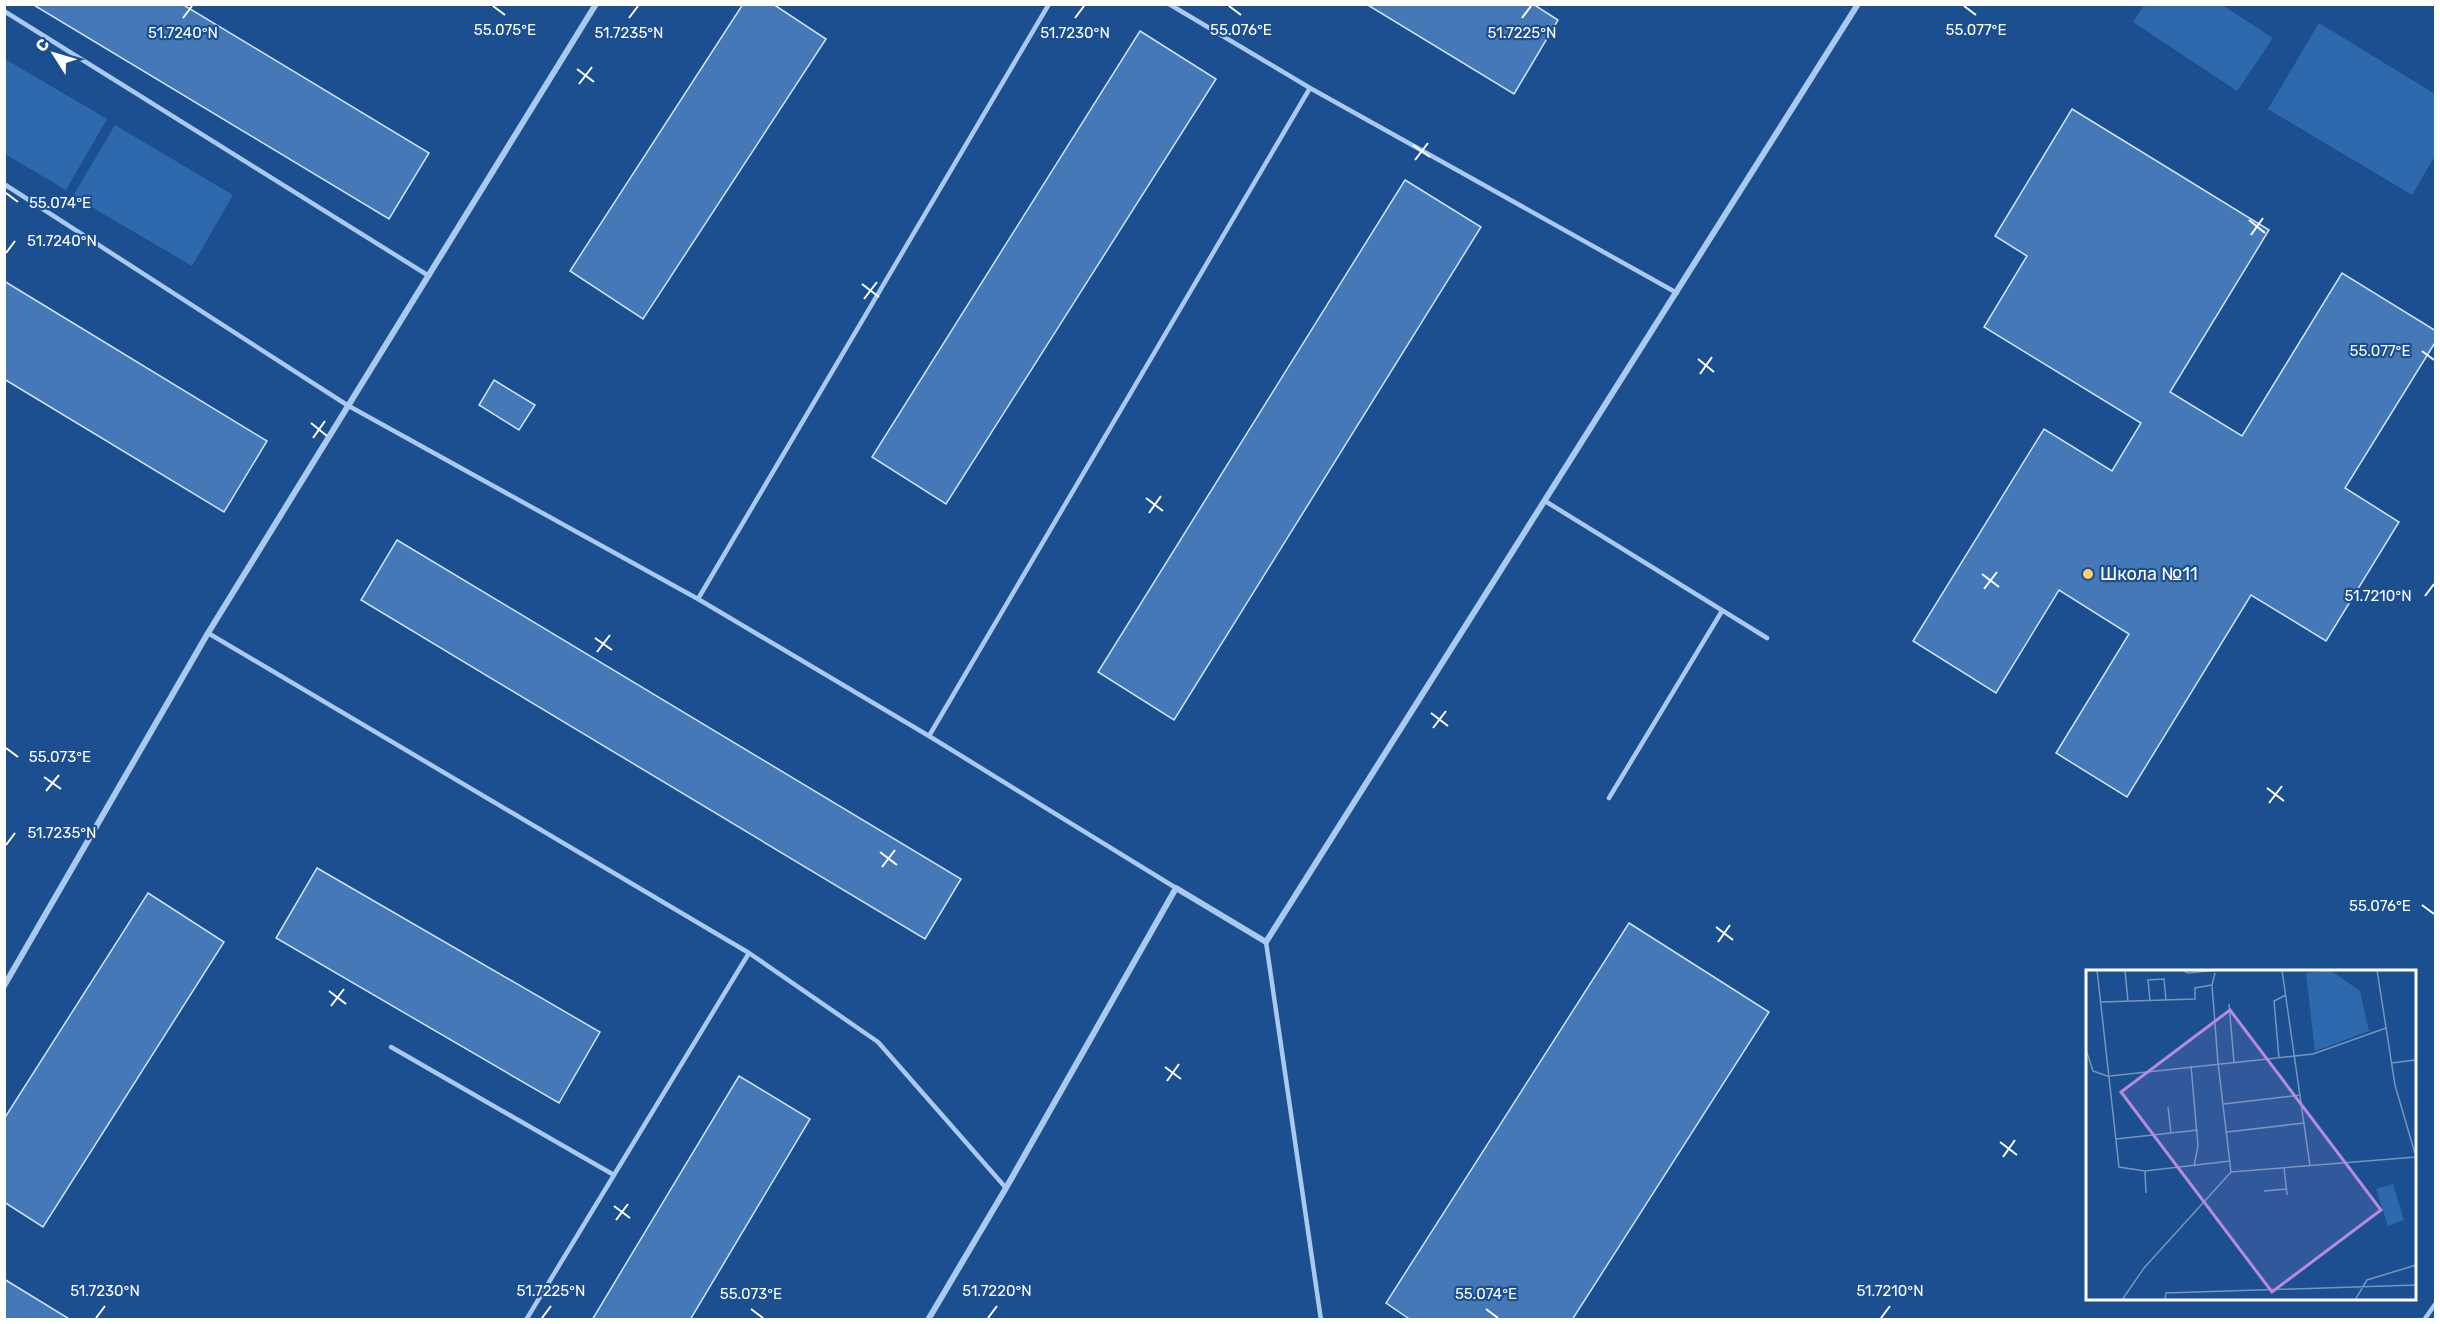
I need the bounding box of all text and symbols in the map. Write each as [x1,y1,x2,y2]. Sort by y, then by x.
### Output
text: 55.075°E [474,21,536,39]
text: 55.076°E [1210,21,1272,39]
text: 55.077°E [1945,21,2007,39]
north arrow [24,24,84,84]
text: 51.7240°N [148,24,218,42]
text: 51.7235°N [594,24,664,42]
text: 51.7230°N [1040,24,1110,42]
text: 51.7225°N [1488,24,1556,42]
text: С [31,35,53,55]
text: 55.074°E [29,194,91,212]
text: 51.7240°N [27,232,97,250]
text: 55.077°E [2349,342,2411,360]
place label: Школа №11 [2100,563,2198,585]
marker: Школа №11 [2081,567,2095,581]
text: 51.7210°N [2344,587,2412,605]
text: 55.073°E [29,748,91,766]
text: 51.7235°N [27,824,97,842]
text: 55.076°E [2349,897,2411,915]
inset map [2086,970,2416,1300]
text: 51.7230°N [70,1282,140,1300]
text: 51.7225°N [517,1282,585,1300]
text: 51.7220°N [962,1282,1032,1300]
text: 51.7210°N [1856,1282,1924,1300]
text: 55.073°E [720,1285,782,1303]
text: 55.074°E [1455,1285,1517,1303]

